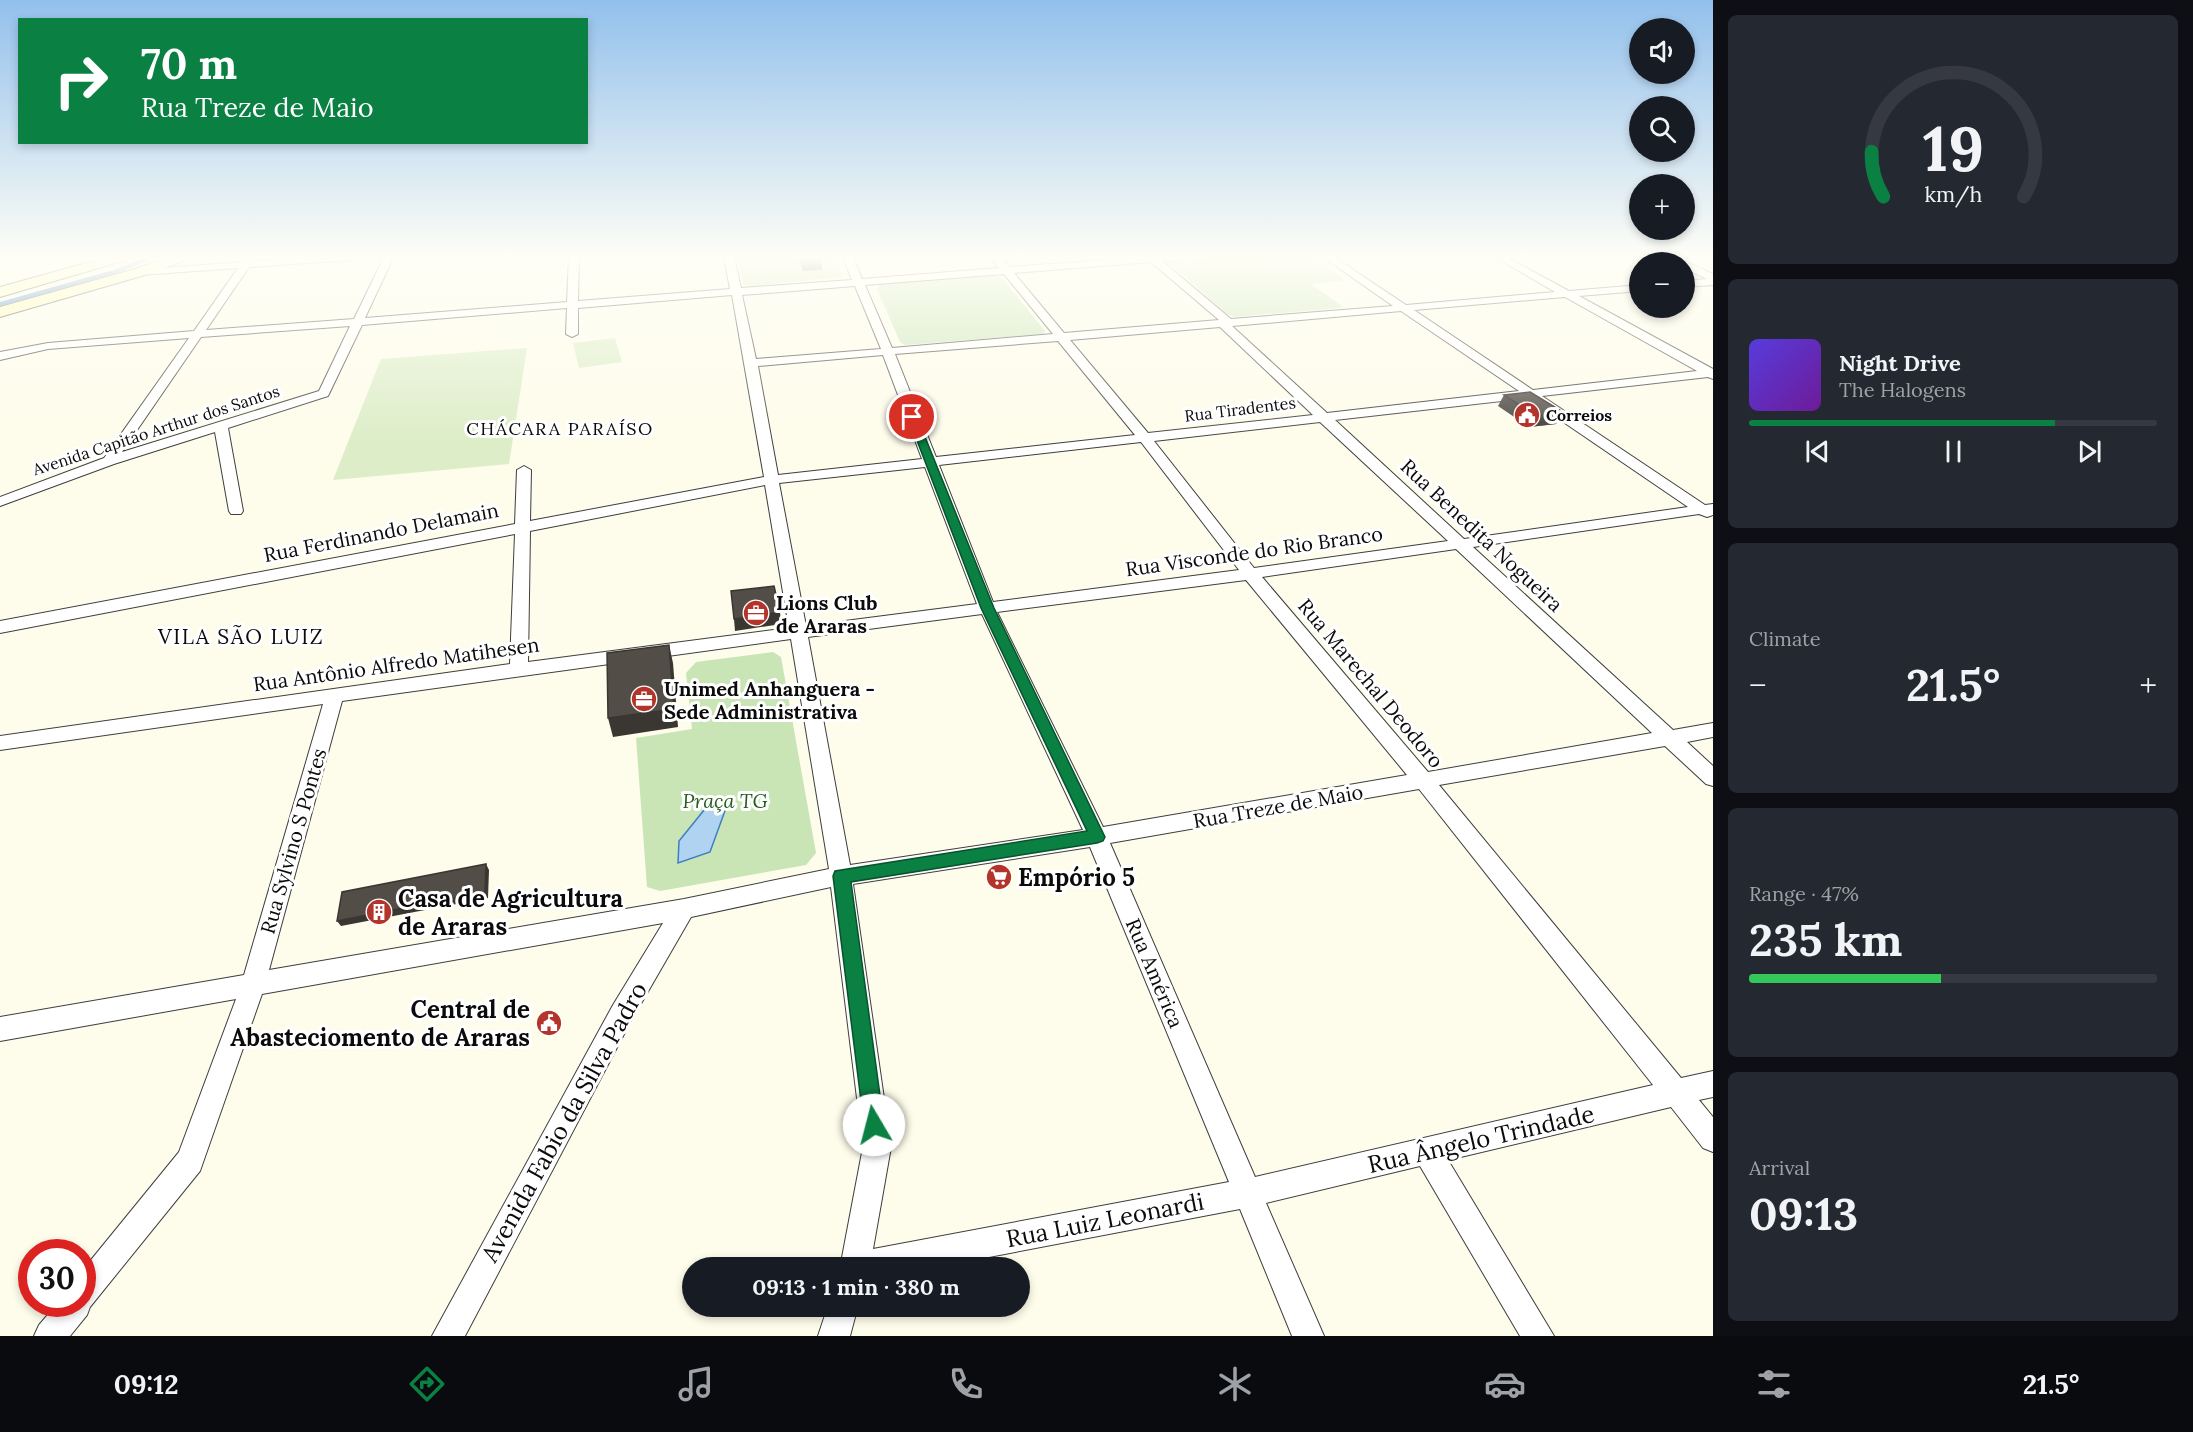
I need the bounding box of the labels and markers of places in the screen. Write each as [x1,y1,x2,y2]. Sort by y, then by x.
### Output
pin [886,391,937,442]
public building icon: Correios [1512,400,1542,430]
place label: Correios [1546,405,1612,425]
place label: Lions Club de Araras [776,590,877,638]
office icon: Lions Club de Araras [741,598,771,628]
place label: Unimed Anhanguera - Sede Administrativa [664,676,875,724]
office icon: Unimed Anhanguera - Sede Administrativa [629,684,659,714]
supermarket icon: Empório 5 [984,862,1014,892]
place label: Empório 5 [1018,862,1135,893]
place label: Casa de Agricultura de Araras [398,883,624,942]
building icon: Casa de Agricultura de Araras [364,897,394,927]
place label: Central de Abasteciomento de Araras [230,994,530,1053]
public building icon: Central de Abasteciomento de Araras [534,1008,564,1038]

